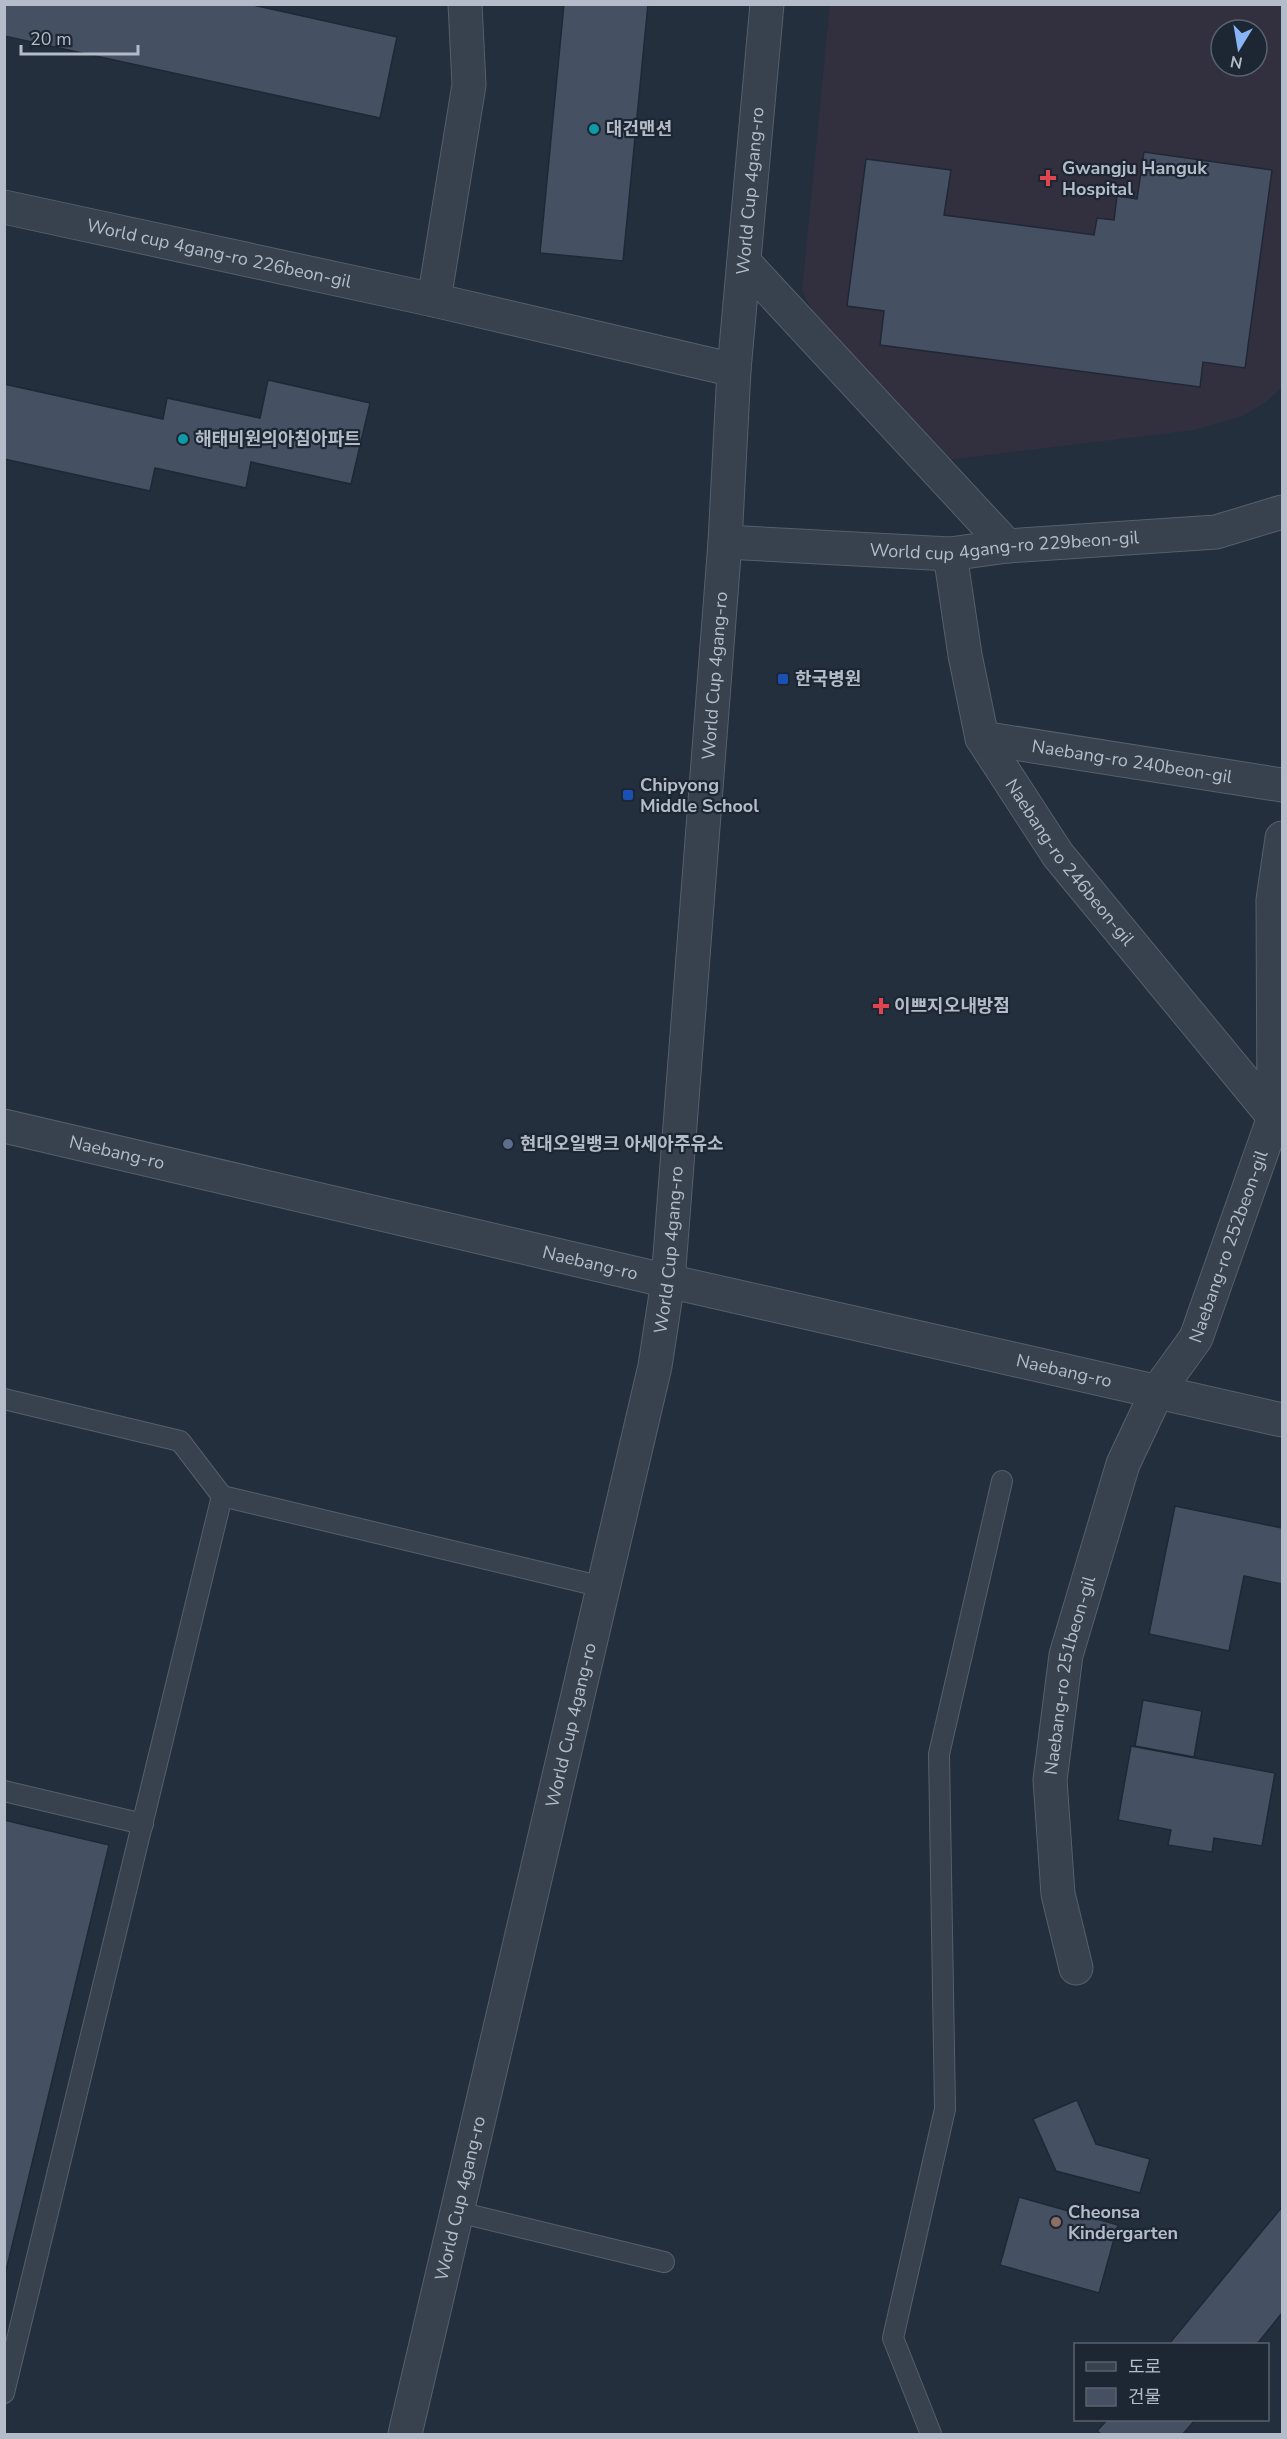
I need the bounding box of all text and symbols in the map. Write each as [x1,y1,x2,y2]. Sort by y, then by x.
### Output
scale bar [21,18,138,56]
north arrow [1209,18,1269,78]
text: 20 m [30,27,72,51]
text: N [1228,50,1244,74]
street label: World Cup 4gang-ro [731,106,770,276]
place label: 대건맨션 [606,117,672,141]
marker: 대건맨션 [587,122,601,136]
place label: Gwangju Hanguk Hospital [1062,156,1207,201]
marker: Gwangju Hanguk Hospital [1039,169,1057,187]
street label: World cup 4gang-ro 226beon-gil [84,213,354,294]
place label: 해태비원의아침아파트 [195,427,361,451]
marker: 해태비원의아침아파트 [176,432,190,446]
street label: World cup 4gang-ro 229beon-gil [869,525,1140,566]
street label: World Cup 4gang-ro [696,591,733,761]
place label: 한국병원 [795,667,861,691]
marker: 한국병원 [776,672,790,686]
street label: Naebang-ro 240beon-gil [1030,734,1235,789]
place label: Chipyong Middle School [640,773,759,818]
street label: Naebang-ro 246beon-gil [1000,774,1140,951]
marker: Chipyong Middle School [621,788,635,802]
place label: 이쁘지오내방점 [894,994,1010,1018]
marker: 이쁘지오내방점 [872,997,890,1015]
street label: Naebang-ro [67,1130,167,1175]
place label: 현대오일뱅크 아세아주유소 [520,1132,724,1156]
marker: 현대오일뱅크 아세아주유소 [501,1137,515,1151]
street label: Naebang-ro 252beon-gil [1183,1146,1274,1346]
street label: World Cup 4gang-ro [648,1165,689,1335]
street label: Naebang-ro [540,1240,640,1286]
street label: Naebang-ro [1014,1348,1114,1393]
street label: Naebang-ro 251beon-gil [1039,1572,1101,1776]
street label: World Cup 4gang-ro [540,1640,602,1810]
street label: World Cup 4gang-ro [429,2114,491,2283]
place label: Cheonsa Kindergarten [1068,2200,1178,2245]
marker: Cheonsa Kindergarten [1049,2215,1063,2229]
legend [1074,2343,1269,2421]
text: 도로 [1128,2355,1161,2379]
text: 건물 [1128,2385,1161,2409]

